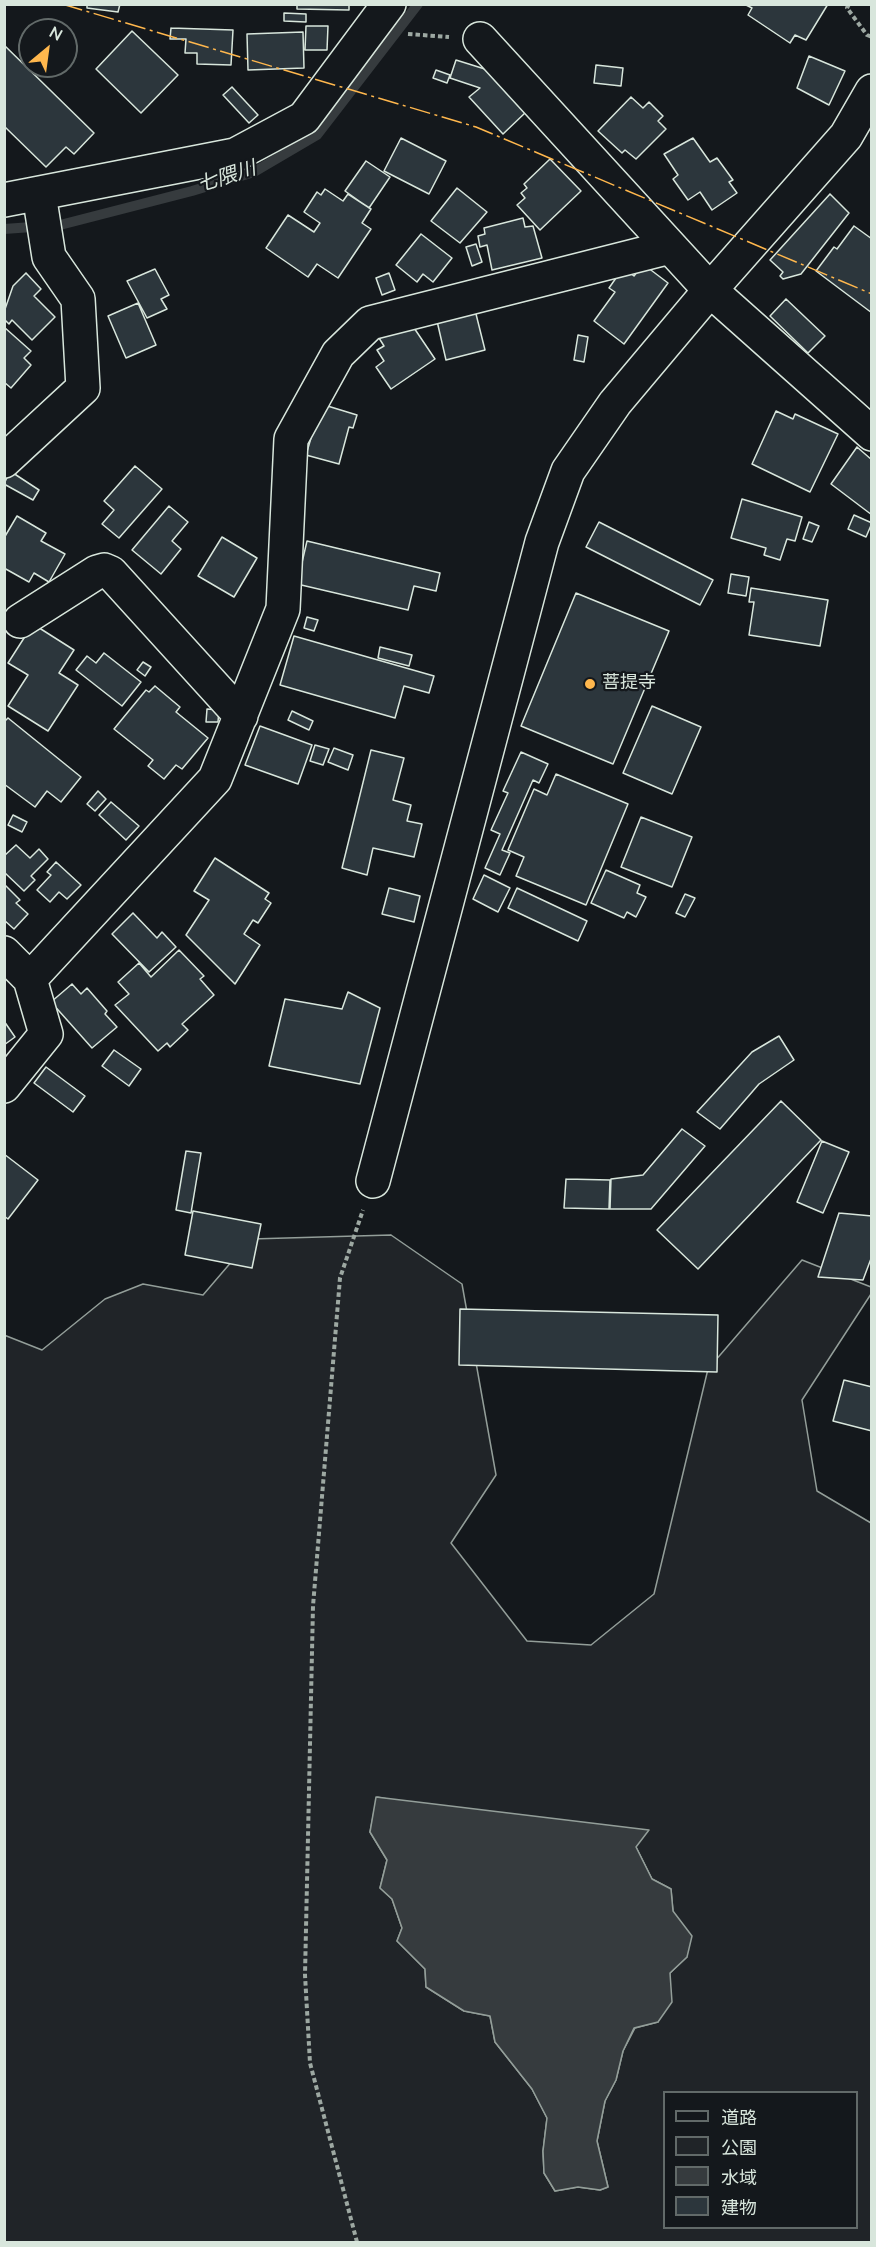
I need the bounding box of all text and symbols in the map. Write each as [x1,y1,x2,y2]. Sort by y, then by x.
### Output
north arrow [18,18,78,78]
text: N [45,21,66,47]
water label: 七隈川 [195,157,259,199]
place label: 菩提寺 [602,673,656,695]
marker: 菩提寺 [583,677,597,691]
legend [663,2091,858,2229]
text: 道路 [721,2106,757,2130]
text: 公園 [721,2136,757,2160]
text: 水域 [721,2166,757,2190]
text: 建物 [721,2196,757,2220]

